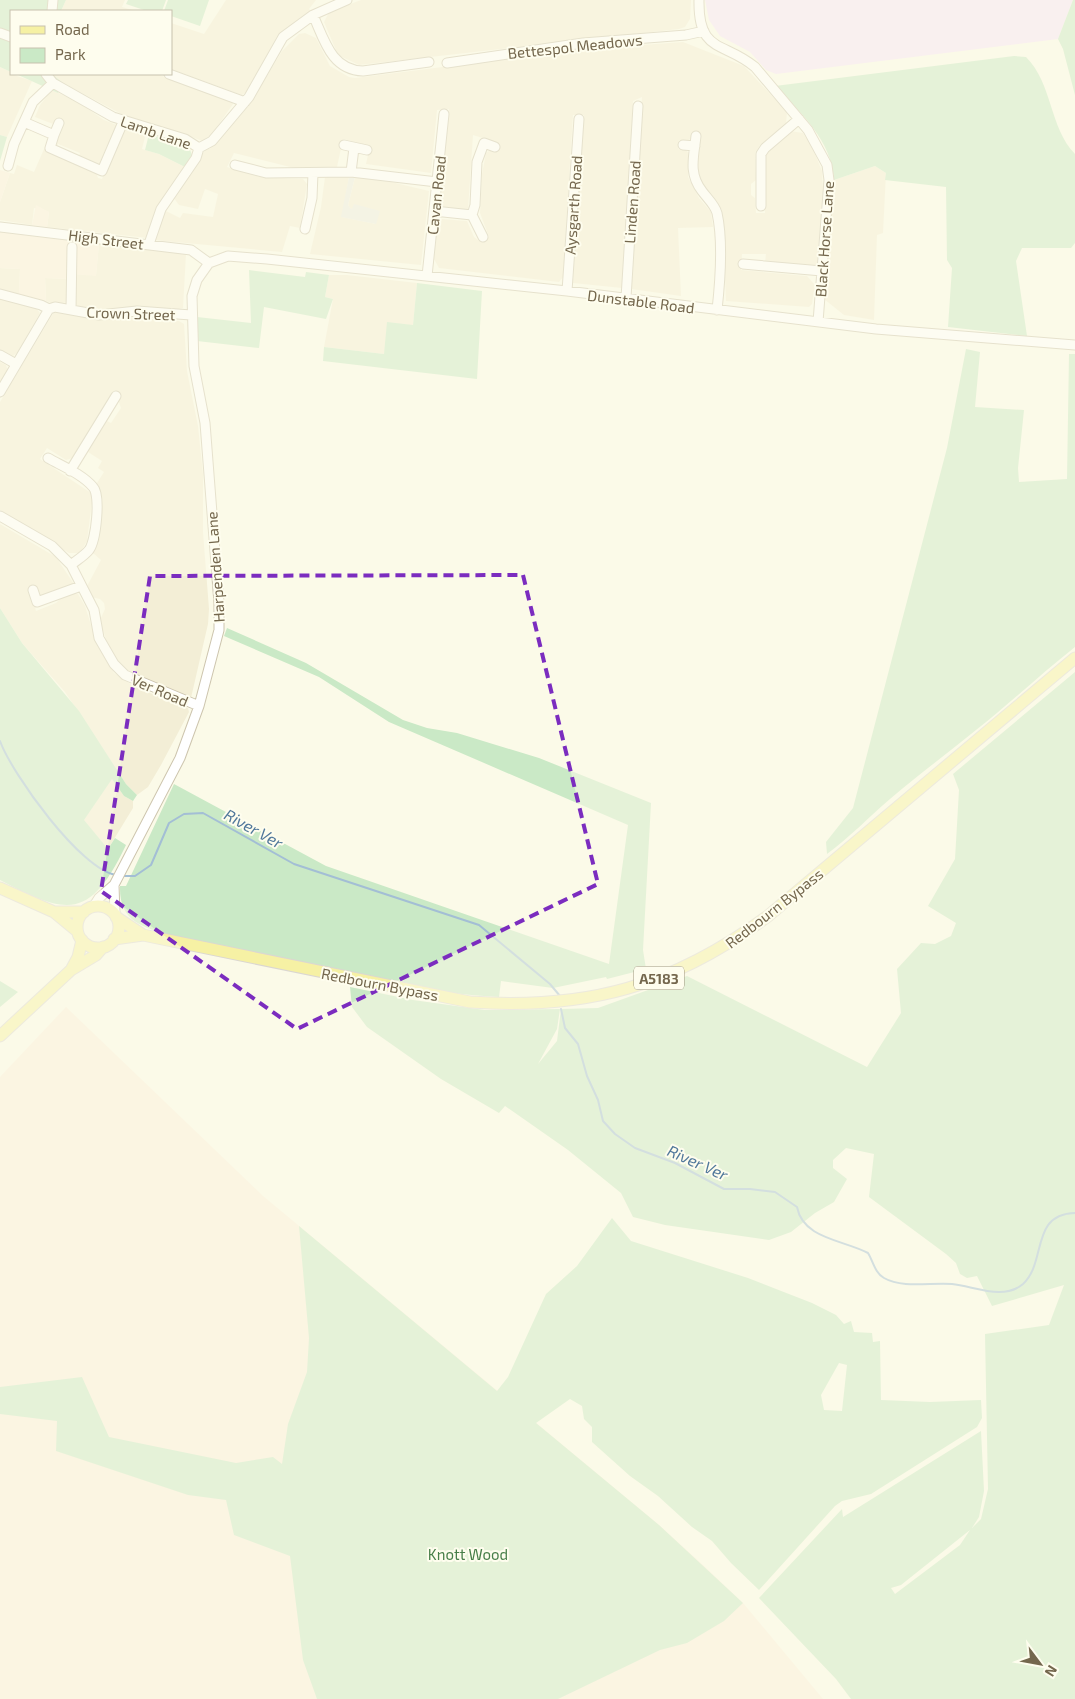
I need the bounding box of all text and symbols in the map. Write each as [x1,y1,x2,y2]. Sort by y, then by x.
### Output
legend [10,10,172,75]
text: Road [55,20,90,38]
street label: Bettespol Meadows [507,30,643,62]
text: Park [55,45,86,63]
street label: Lamb Lane [118,111,194,153]
street label: Cavan Road [423,155,449,235]
street label: Aysgarth Road [561,155,585,255]
street label: Linden Road [620,160,644,244]
street label: Black Horse Lane [811,180,837,298]
street label: High Street [67,225,145,253]
street label: Dunstable Road [586,286,696,316]
street label: Crown Street [86,302,176,324]
street label: Harpenden Lane [202,511,228,623]
street label: Ver Road [129,670,191,710]
water label: River Ver [221,804,287,852]
street label: Redbourn Bypass [722,864,826,952]
street label: Redbourn Bypass [320,964,440,1004]
road number: A5183 [634,966,684,990]
water label: River Ver [665,1140,732,1184]
park label: Knott Wood [428,1545,508,1563]
north arrow [1015,1639,1065,1689]
text: N [1042,1662,1061,1680]

